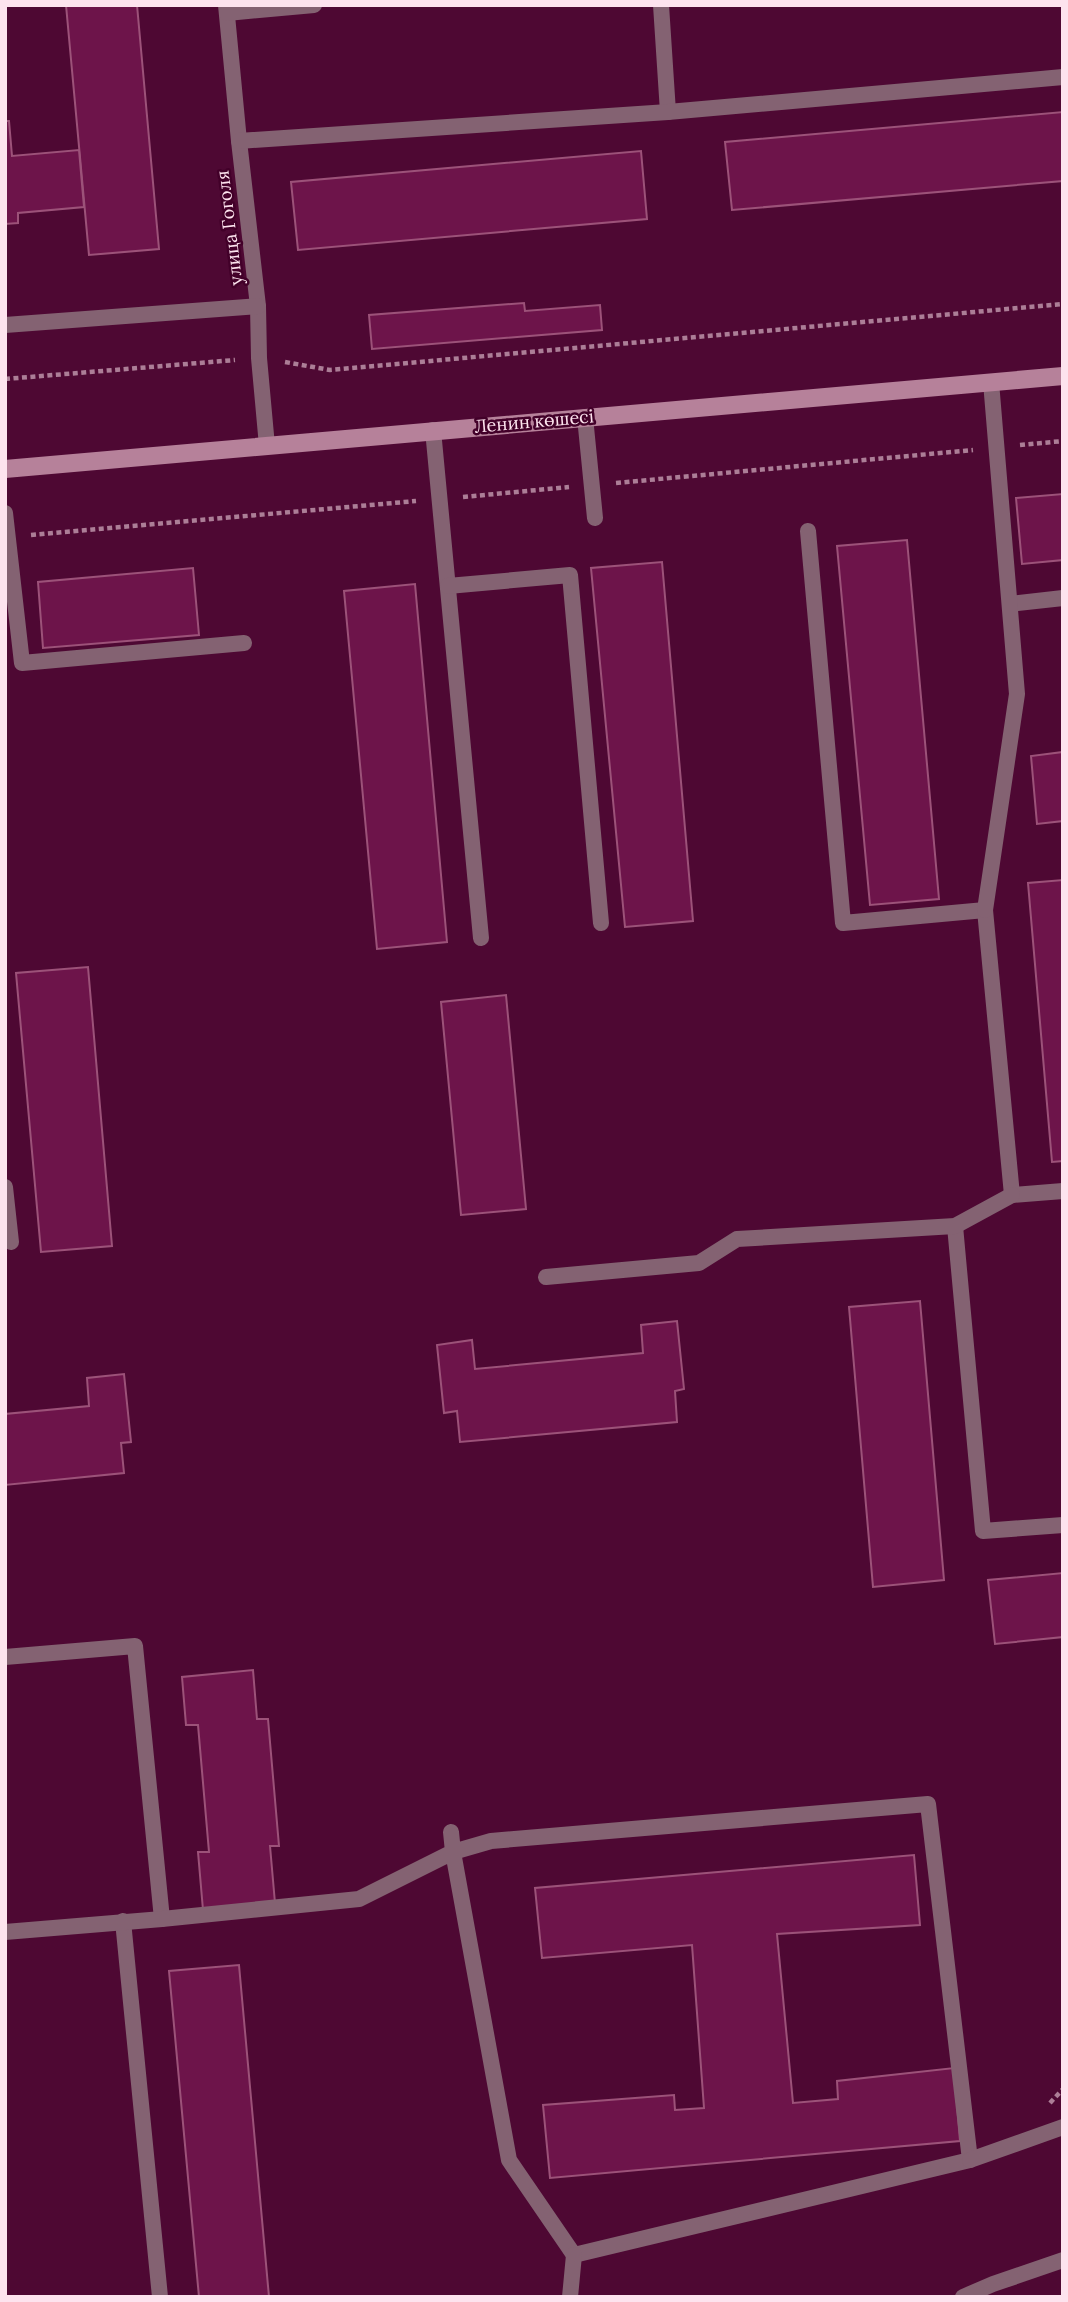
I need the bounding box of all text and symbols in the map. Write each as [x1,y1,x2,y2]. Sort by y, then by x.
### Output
street label: улица Гоголя [211,169,247,287]
street label: Ленин көшесі [473,404,595,438]

